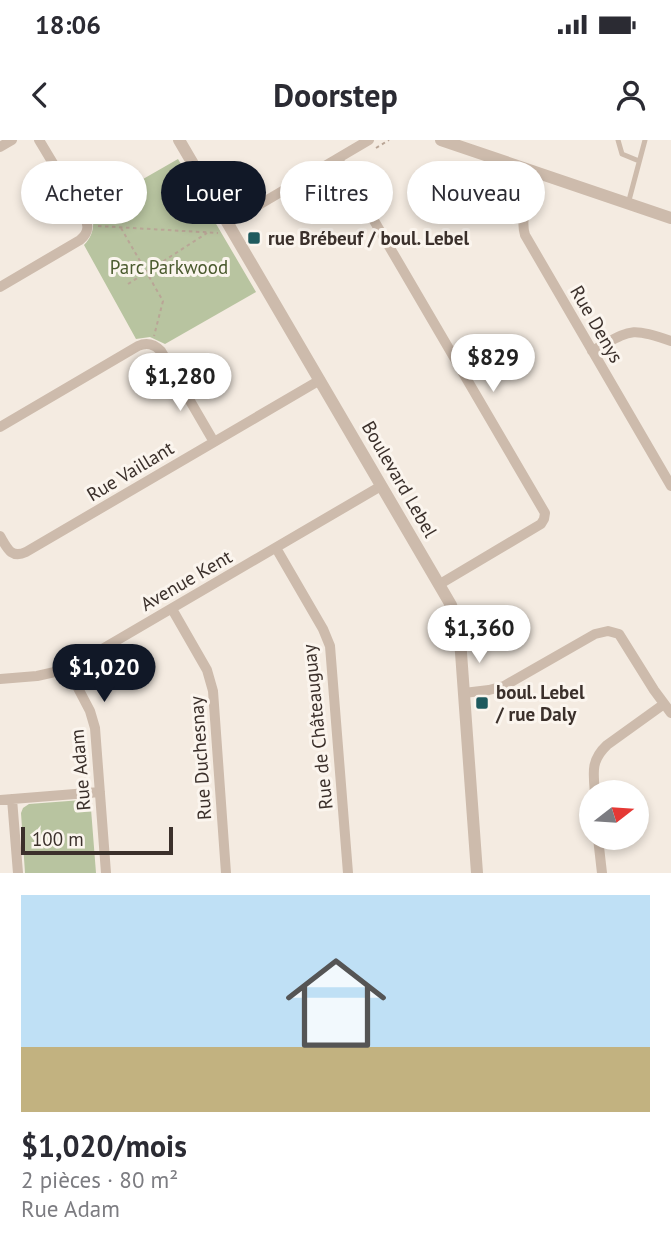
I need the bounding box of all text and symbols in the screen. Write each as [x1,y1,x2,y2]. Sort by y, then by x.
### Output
text: 18:06 [35,8,101,41]
text: Doorstep [273,74,398,116]
icon: back [21,76,59,114]
icon: person [612,76,650,114]
chip: Acheter [21,161,147,224]
chip: Louer [161,161,266,224]
chip: Filtres [280,161,393,224]
chip: Nouveau [407,161,545,224]
place label: rue Brébeuf / boul. Lebel [268,226,469,250]
marker: rue Brébeuf / boul. Lebel [246,230,262,246]
park label: Parc Parkwood [110,255,228,279]
street label: Rue Denys [565,281,629,367]
pin: $829 [452,334,534,394]
text: $829 [467,342,519,371]
pin: $1,280 [123,354,237,413]
text: $1,280 [144,361,216,390]
street label: Boulevard Lebel [357,417,443,542]
street label: Rue Vaillant [82,435,178,506]
street label: Avenue Kent [136,544,236,616]
pin: $1,360 [422,606,536,665]
text: $1,360 [443,613,515,642]
street label: Rue de Châteauguay [296,643,338,811]
pin: $1,020 [47,644,161,704]
text: $1,020 [68,652,140,681]
place label: boul. Lebel / rue Daly [495,680,585,726]
street label: Rue Duchesnay [184,695,216,821]
marker: boul. Lebel / rue Daly [474,695,490,711]
street label: Rue Adam [64,728,96,812]
north arrow [579,780,649,850]
map controls [579,780,649,850]
scale bar [21,824,173,856]
text: 100 m [32,827,84,851]
icon: home [273,940,399,1066]
text: $1,020/mois [21,1126,187,1165]
text: 2 pièces · 80 m² [21,1165,178,1194]
text: Rue Adam [21,1194,120,1223]

